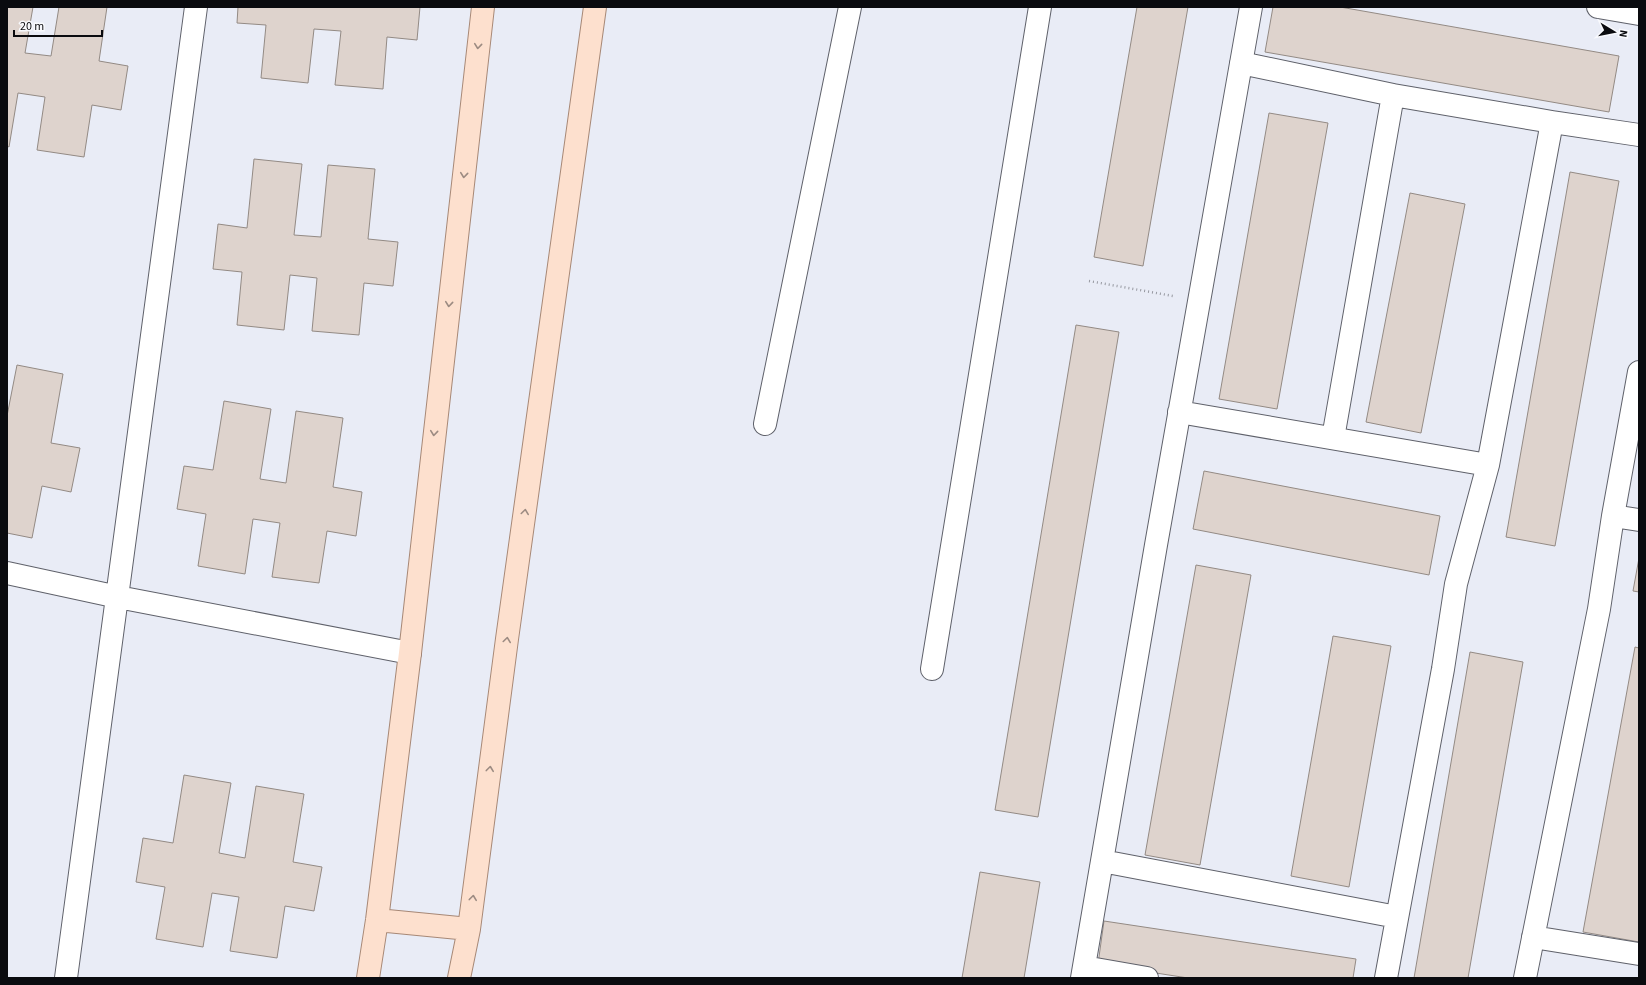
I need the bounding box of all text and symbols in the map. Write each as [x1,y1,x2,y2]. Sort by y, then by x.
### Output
scale bar [14,12,102,38]
north arrow [1594,12,1634,52]
text: 20 m [20,18,44,35]
text: N [1615,29,1631,39]
one-way arrow [474,43,483,49]
one-way arrow [460,172,469,178]
one-way arrow [445,301,454,307]
one-way arrow [430,430,439,436]
one-way arrow [520,509,529,515]
one-way arrow [502,637,511,643]
one-way arrow [485,766,494,772]
one-way arrow [468,895,477,901]

